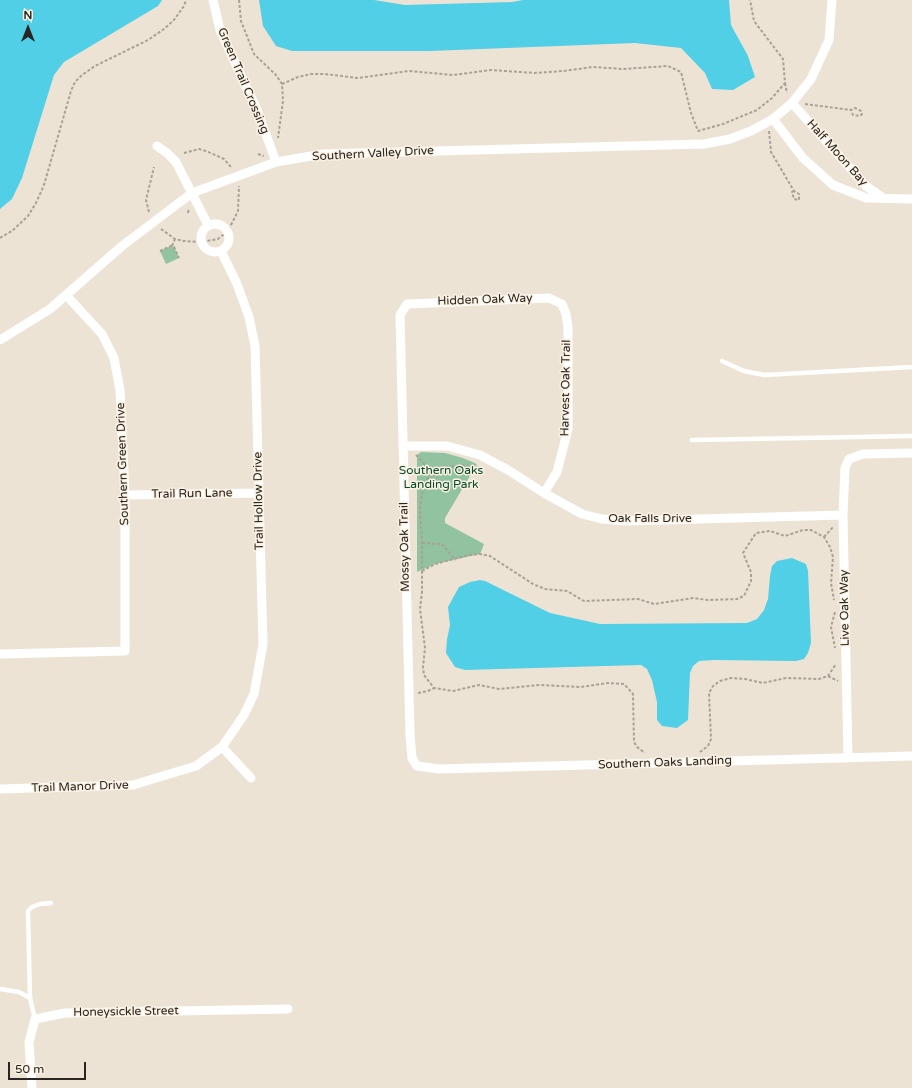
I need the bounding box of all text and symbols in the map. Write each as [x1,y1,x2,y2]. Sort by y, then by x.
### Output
north arrow [8,8,48,48]
text: N [24,9,32,22]
street label: Green Trail Crossing [214,26,272,136]
street label: Half Moon Bay [803,117,871,189]
street label: Southern Valley Drive [312,144,434,164]
street label: Hidden Oak Way [437,291,533,309]
street label: Harvest Oak Trail [558,339,574,437]
street label: Southern Green Drive [114,402,132,526]
street label: Trail Hollow Drive [251,452,267,550]
park label: Southern Oaks Landing Park [399,464,483,492]
street label: Trail Run Lane [151,486,233,502]
street label: Mossy Oak Trail [397,502,413,592]
street label: Oak Falls Drive [608,512,692,526]
street label: Live Oak Way [837,569,853,647]
street label: Southern Oaks Landing [598,753,732,773]
street label: Trail Manor Drive [31,778,129,796]
street label: Honeysickle Street [73,1004,179,1020]
scale bar [10,1054,88,1080]
text: 50 m [15,1062,44,1076]

